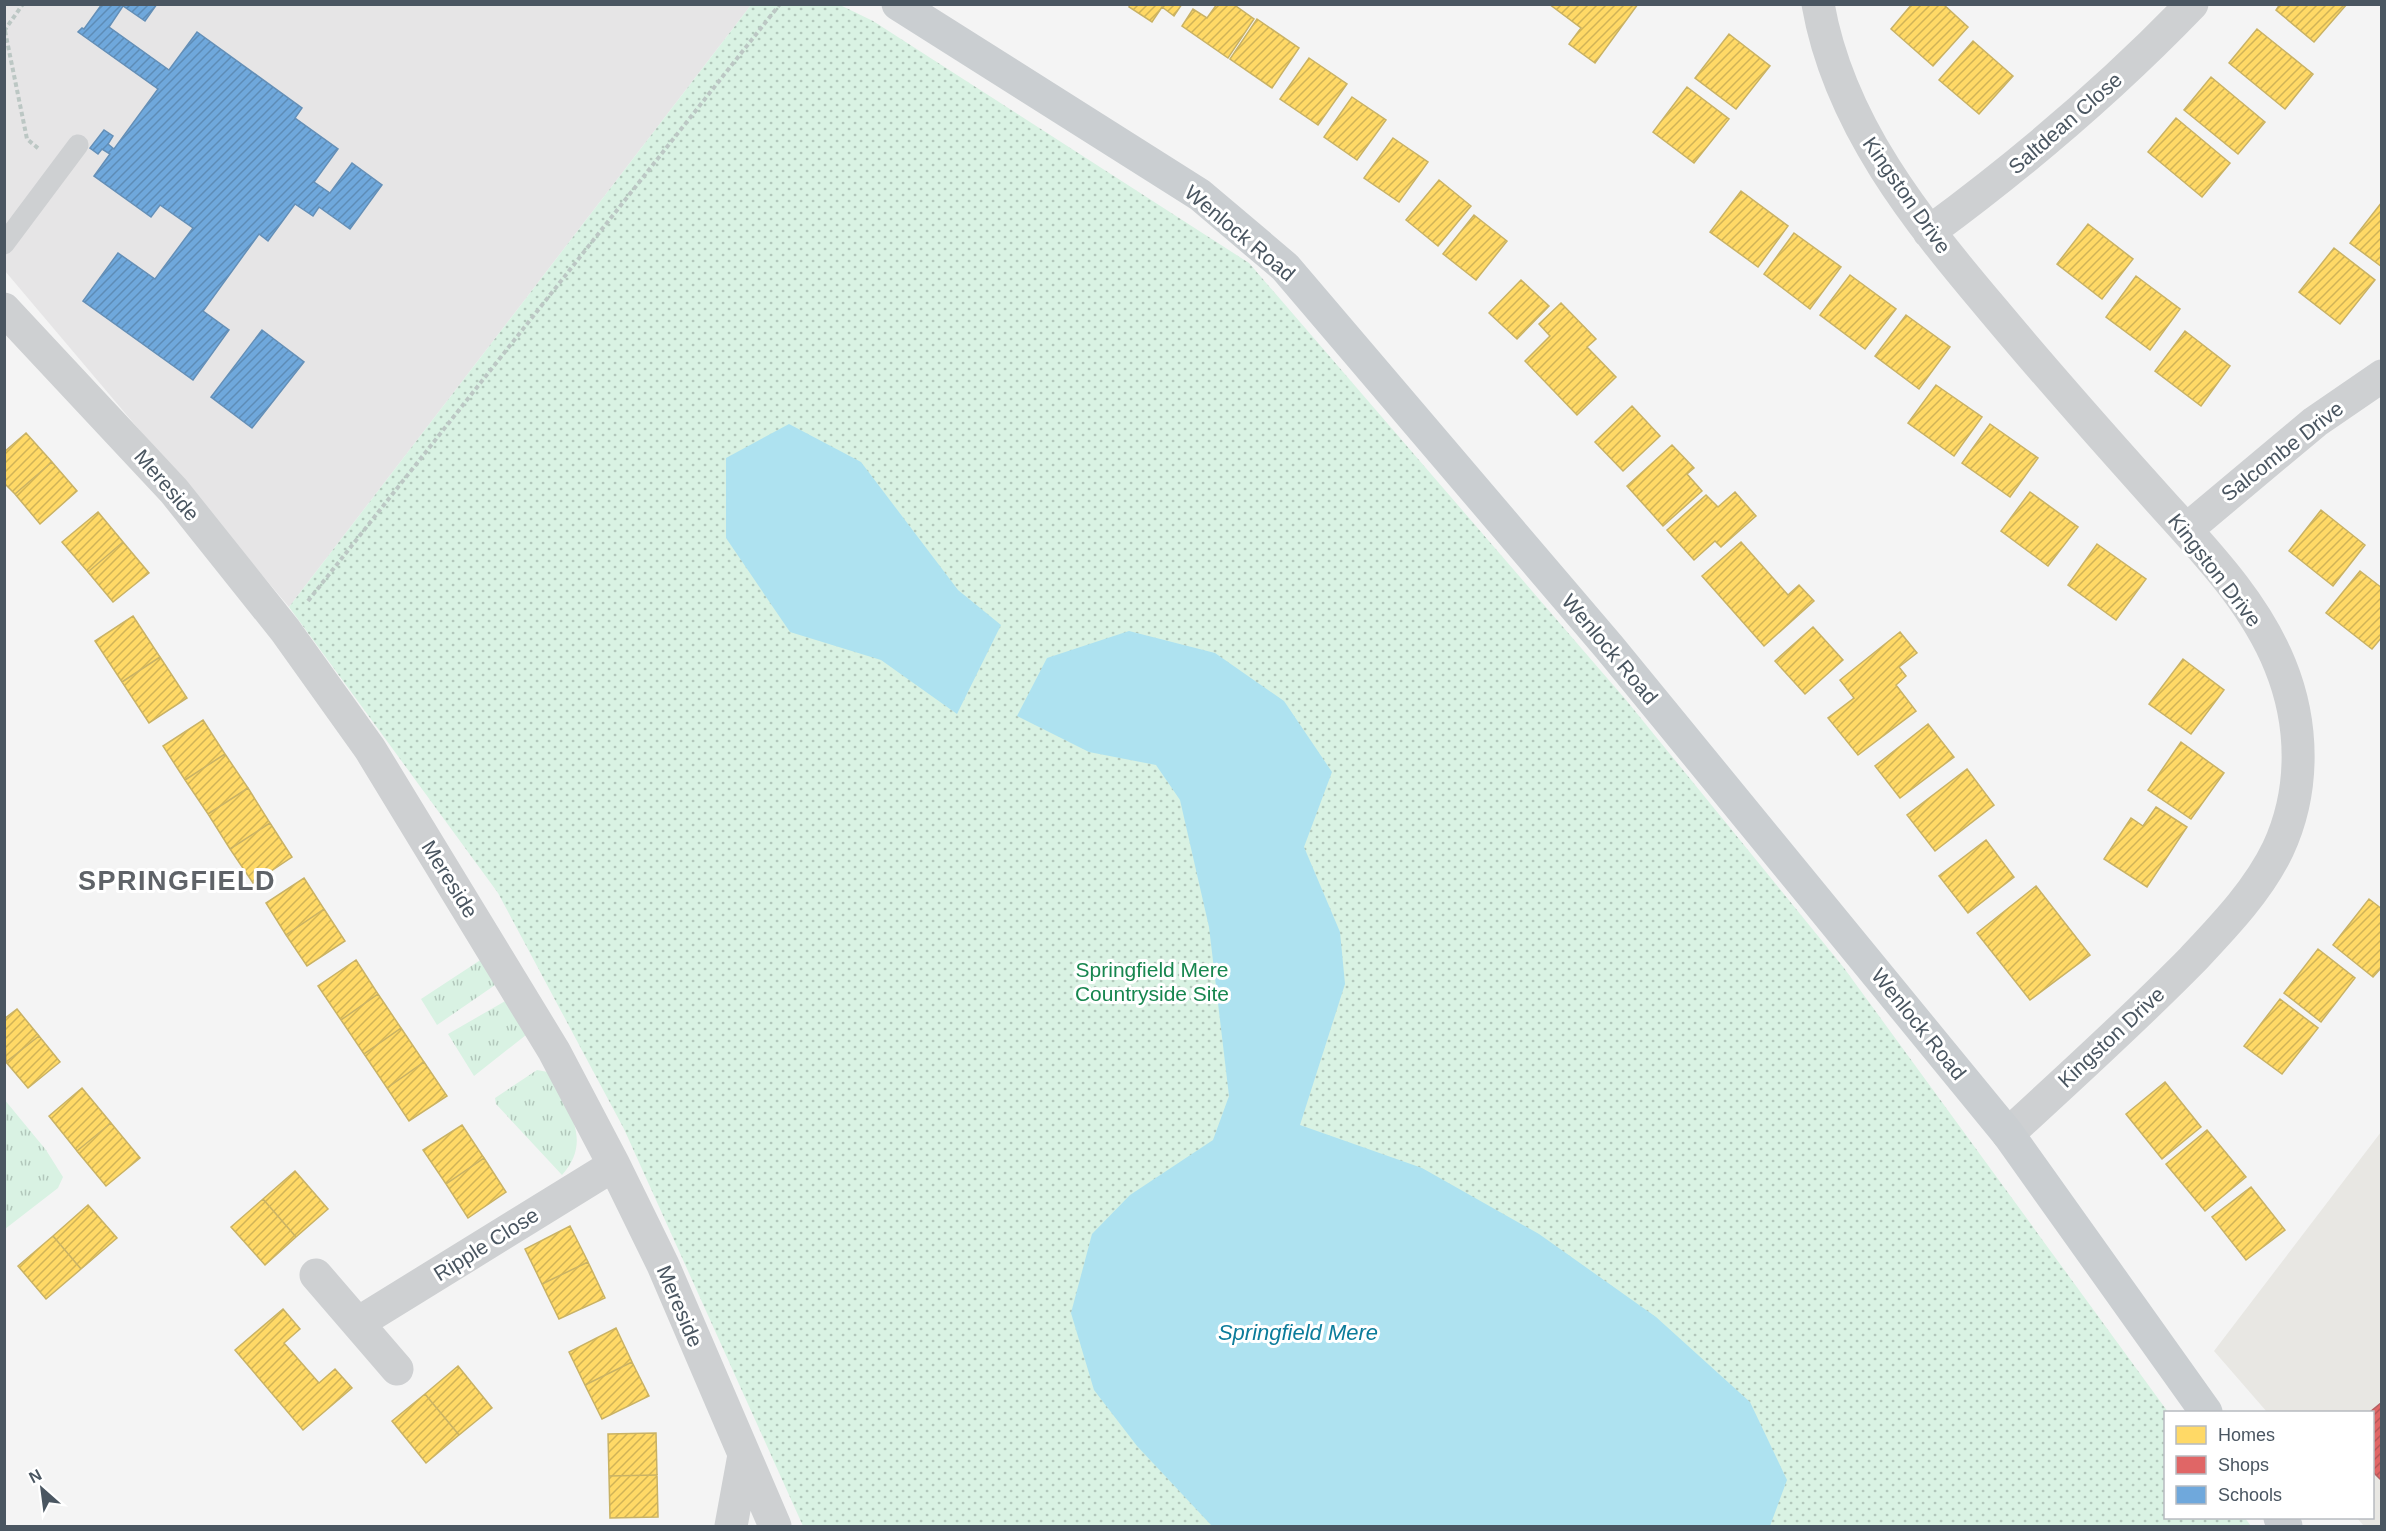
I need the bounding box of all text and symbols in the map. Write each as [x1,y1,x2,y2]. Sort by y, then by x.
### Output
street label: Saltdean Close [2004,68,2126,178]
street label: Kingston Drive [1858,132,1956,258]
street label: Wenlock Road [1180,180,1300,286]
street label: Salcombe Drive [2217,396,2347,506]
street label: Mereside [130,445,204,525]
street label: Kingston Drive [2164,509,2266,631]
street label: Wenlock Road [1557,589,1663,709]
street label: Mereside [417,836,483,922]
district label: SPRINGFIELD [78,866,276,896]
park label: Springfield Mere Countryside Site [1075,958,1229,1005]
street label: Wenlock Road [1867,964,1971,1084]
street label: Kingston Drive [2053,982,2169,1092]
street label: Ripple Close [429,1203,543,1285]
street label: Mereside [653,1262,707,1350]
water label: Springfield Mere [1218,1320,1378,1345]
legend [2164,1411,2374,1519]
text: Homes [2218,1425,2275,1445]
text: Shops [2218,1455,2269,1475]
north arrow [12,1459,72,1519]
text: N [26,1466,44,1486]
text: Schools [2218,1485,2282,1505]

